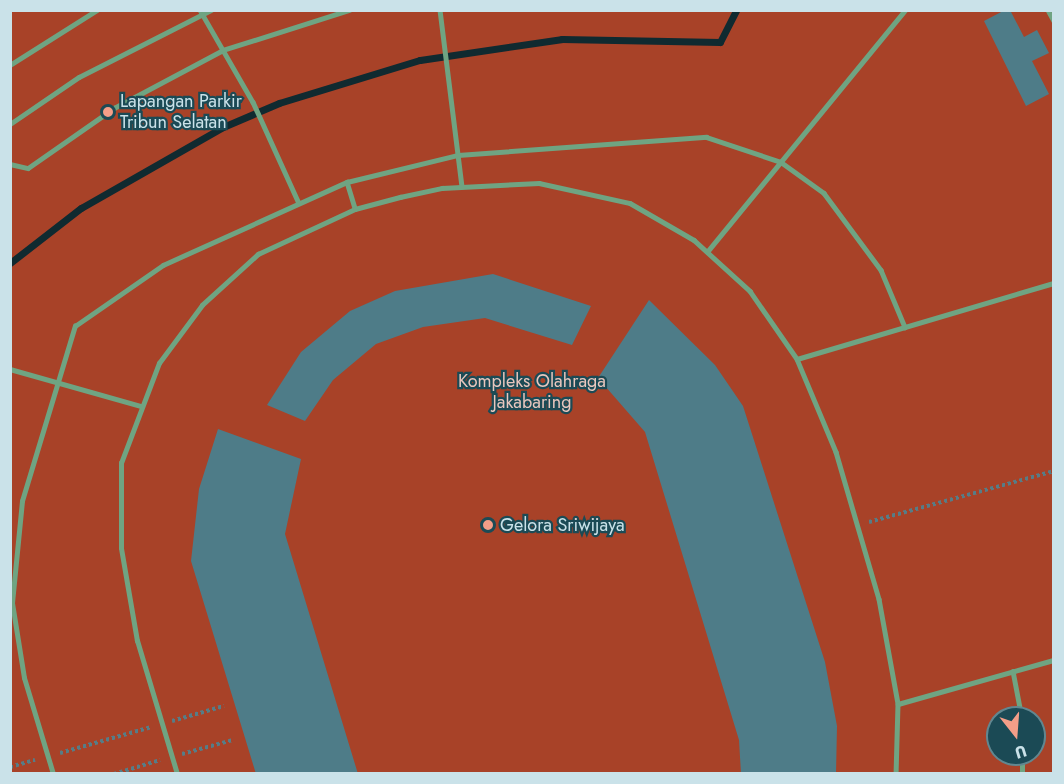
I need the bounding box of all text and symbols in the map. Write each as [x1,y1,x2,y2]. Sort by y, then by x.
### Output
place label: Lapangan Parkir Tribun Selatan [120,91,242,134]
marker: Lapangan Parkir Tribun Selatan [101,105,115,119]
park label: Kompleks Olahraga Jakabaring [458,371,606,413]
place label: Gelora Sriwijaya [500,514,625,536]
marker: Gelora Sriwijaya [481,518,495,532]
north arrow [986,706,1046,766]
text: U [1012,739,1030,764]

